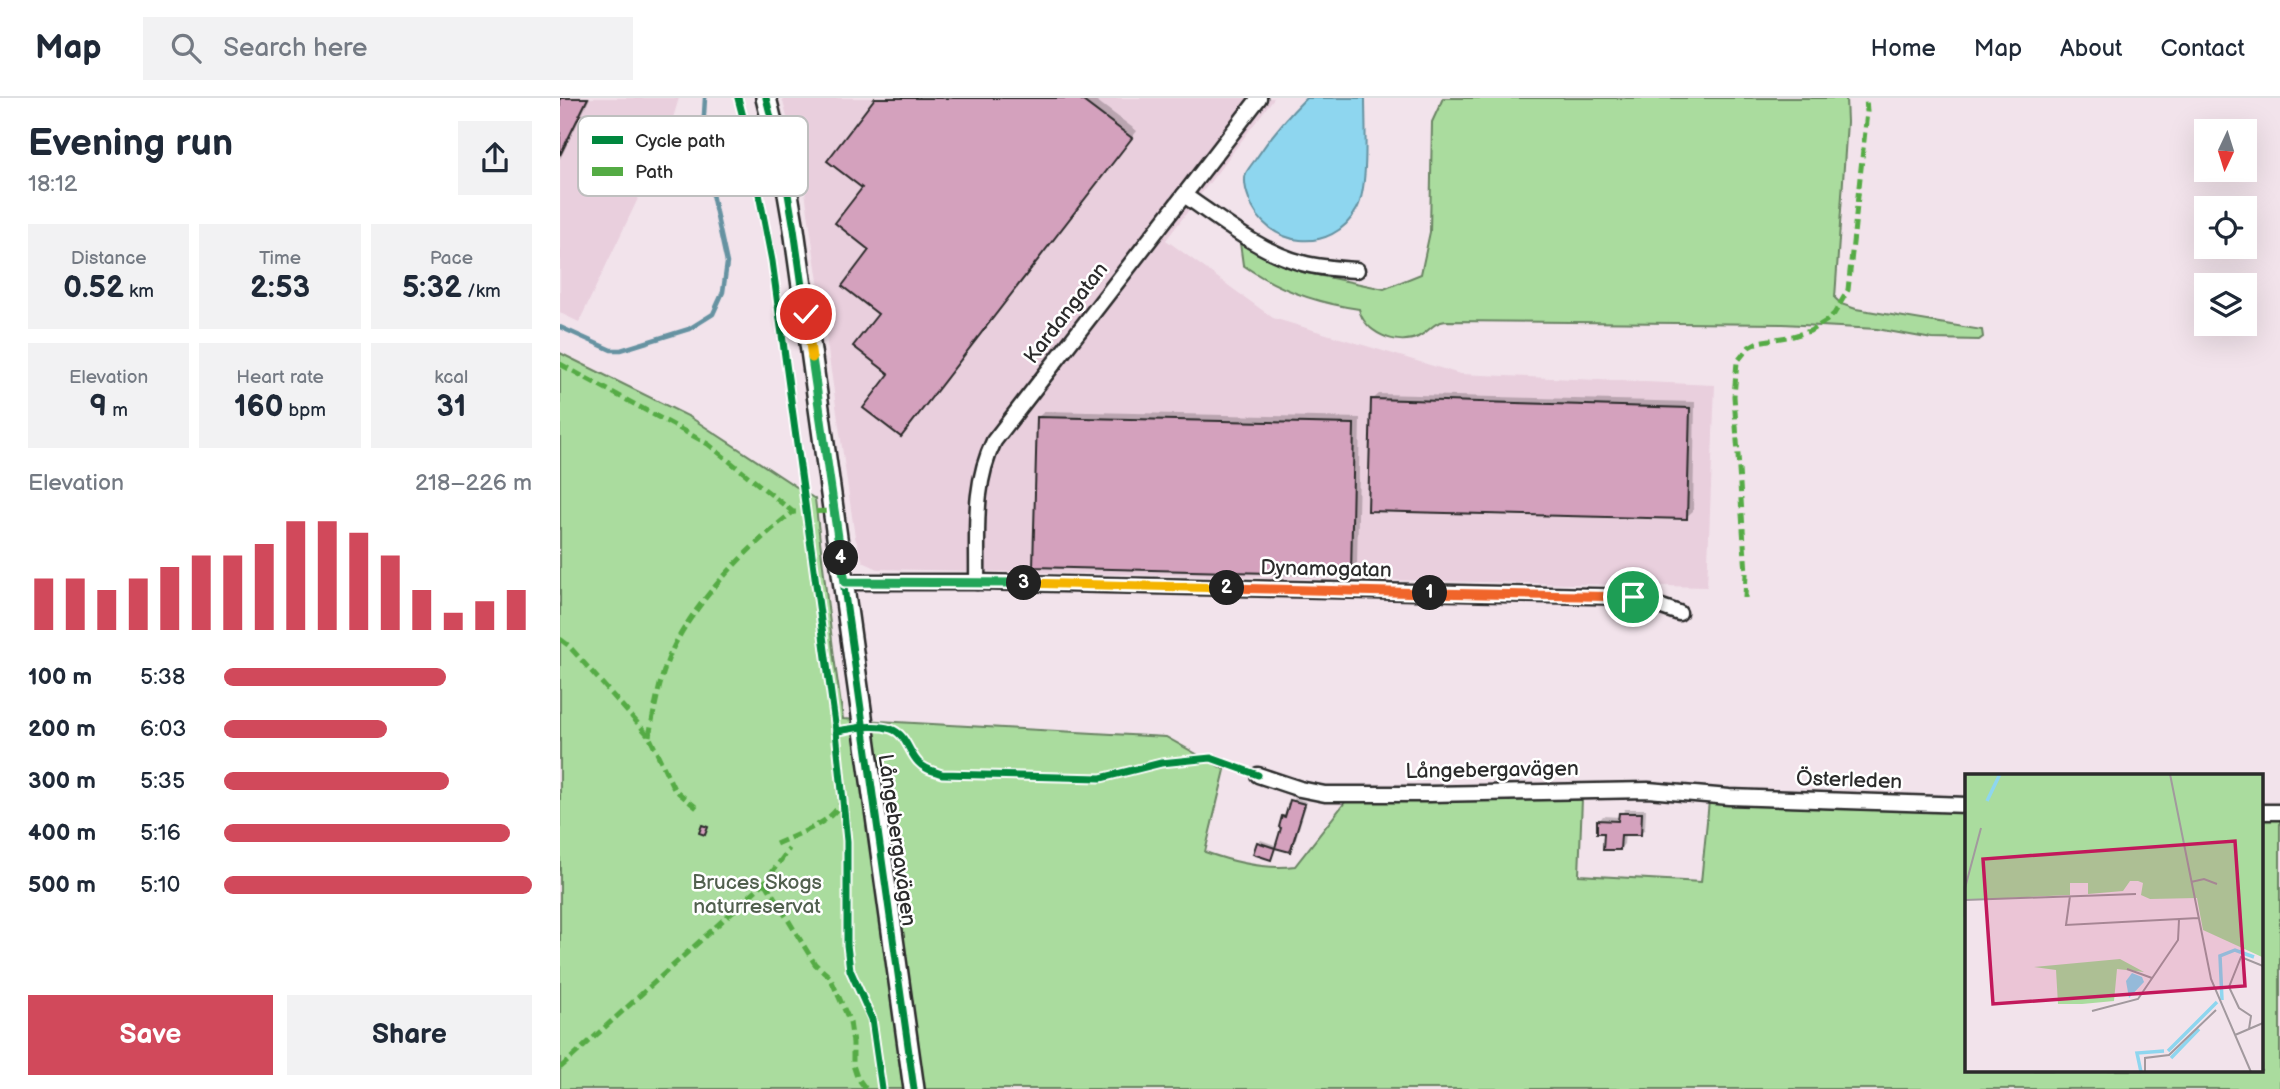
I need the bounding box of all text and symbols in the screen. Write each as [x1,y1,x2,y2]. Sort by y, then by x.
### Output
search box [143,17,633,80]
text: Map [35,28,101,68]
icon: search [167,29,205,67]
text: Search here [223,33,367,64]
text: Home [1871,34,1936,63]
text: Map [1974,34,2022,63]
text: About [2060,34,2122,63]
text: Contact [2160,34,2245,63]
legend [578,116,808,196]
north arrow [2194,119,2258,182]
map controls [2194,119,2257,336]
text: Evening run [28,121,233,166]
button: share [458,121,532,195]
text: Cycle path [635,130,725,153]
text: Path [635,161,673,184]
text: 18:12 [28,170,77,198]
button: locate [2194,196,2257,259]
text: Distance [71,247,147,270]
text: Time [259,247,301,270]
text: Pace [430,247,473,270]
street label: Kardangatan [1019,257,1113,369]
text: 0.52 [63,270,124,306]
text: 2:53 [250,270,310,306]
text: 5:32 [402,270,462,306]
button: layers [2194,273,2257,336]
text: km [124,280,154,303]
text: /km [462,280,501,303]
pin [776,284,836,344]
icon: check [787,295,825,333]
text: Elevation [69,366,148,389]
text: Heart rate [236,366,324,389]
text: kcal [434,366,468,389]
text: 9 [89,389,107,425]
text: 160 [234,389,283,425]
text: 31 [436,389,466,425]
text: m [107,399,128,422]
text: bpm [283,399,326,422]
text: Elevation [28,469,124,497]
text: 218–226 m [415,469,532,497]
pin: 4 [824,540,858,575]
text: 4 [835,546,846,569]
street label: Dynamogatan [1260,555,1392,583]
pin: 3 [1007,566,1042,601]
pin [1603,567,1663,627]
pin: 2 [1210,570,1244,606]
text: 3 [1018,571,1029,594]
pin: 1 [1412,575,1448,610]
text: 2 [1221,576,1232,599]
icon: arrive [1614,578,1652,616]
text: 1 [1426,581,1434,604]
text: 100 m [28,663,92,691]
text: 5:38 [140,663,185,691]
text: 200 m [28,715,96,743]
text: 6:03 [140,715,186,743]
street label: Långebergavägen [873,752,921,928]
street label: Långebergavägen [1405,756,1579,784]
street label: Österleden [1795,766,1903,794]
text: 300 m [28,767,96,795]
text: 5:35 [140,767,185,795]
inset map [1965,774,2262,1072]
text: 400 m [28,819,96,847]
text: 5:16 [140,819,181,847]
park label: Bruces Skogs naturreservat [692,870,822,919]
text: 500 m [28,871,96,899]
text: 5:10 [140,871,180,899]
button: Save [28,995,273,1075]
button: Share [287,995,532,1075]

